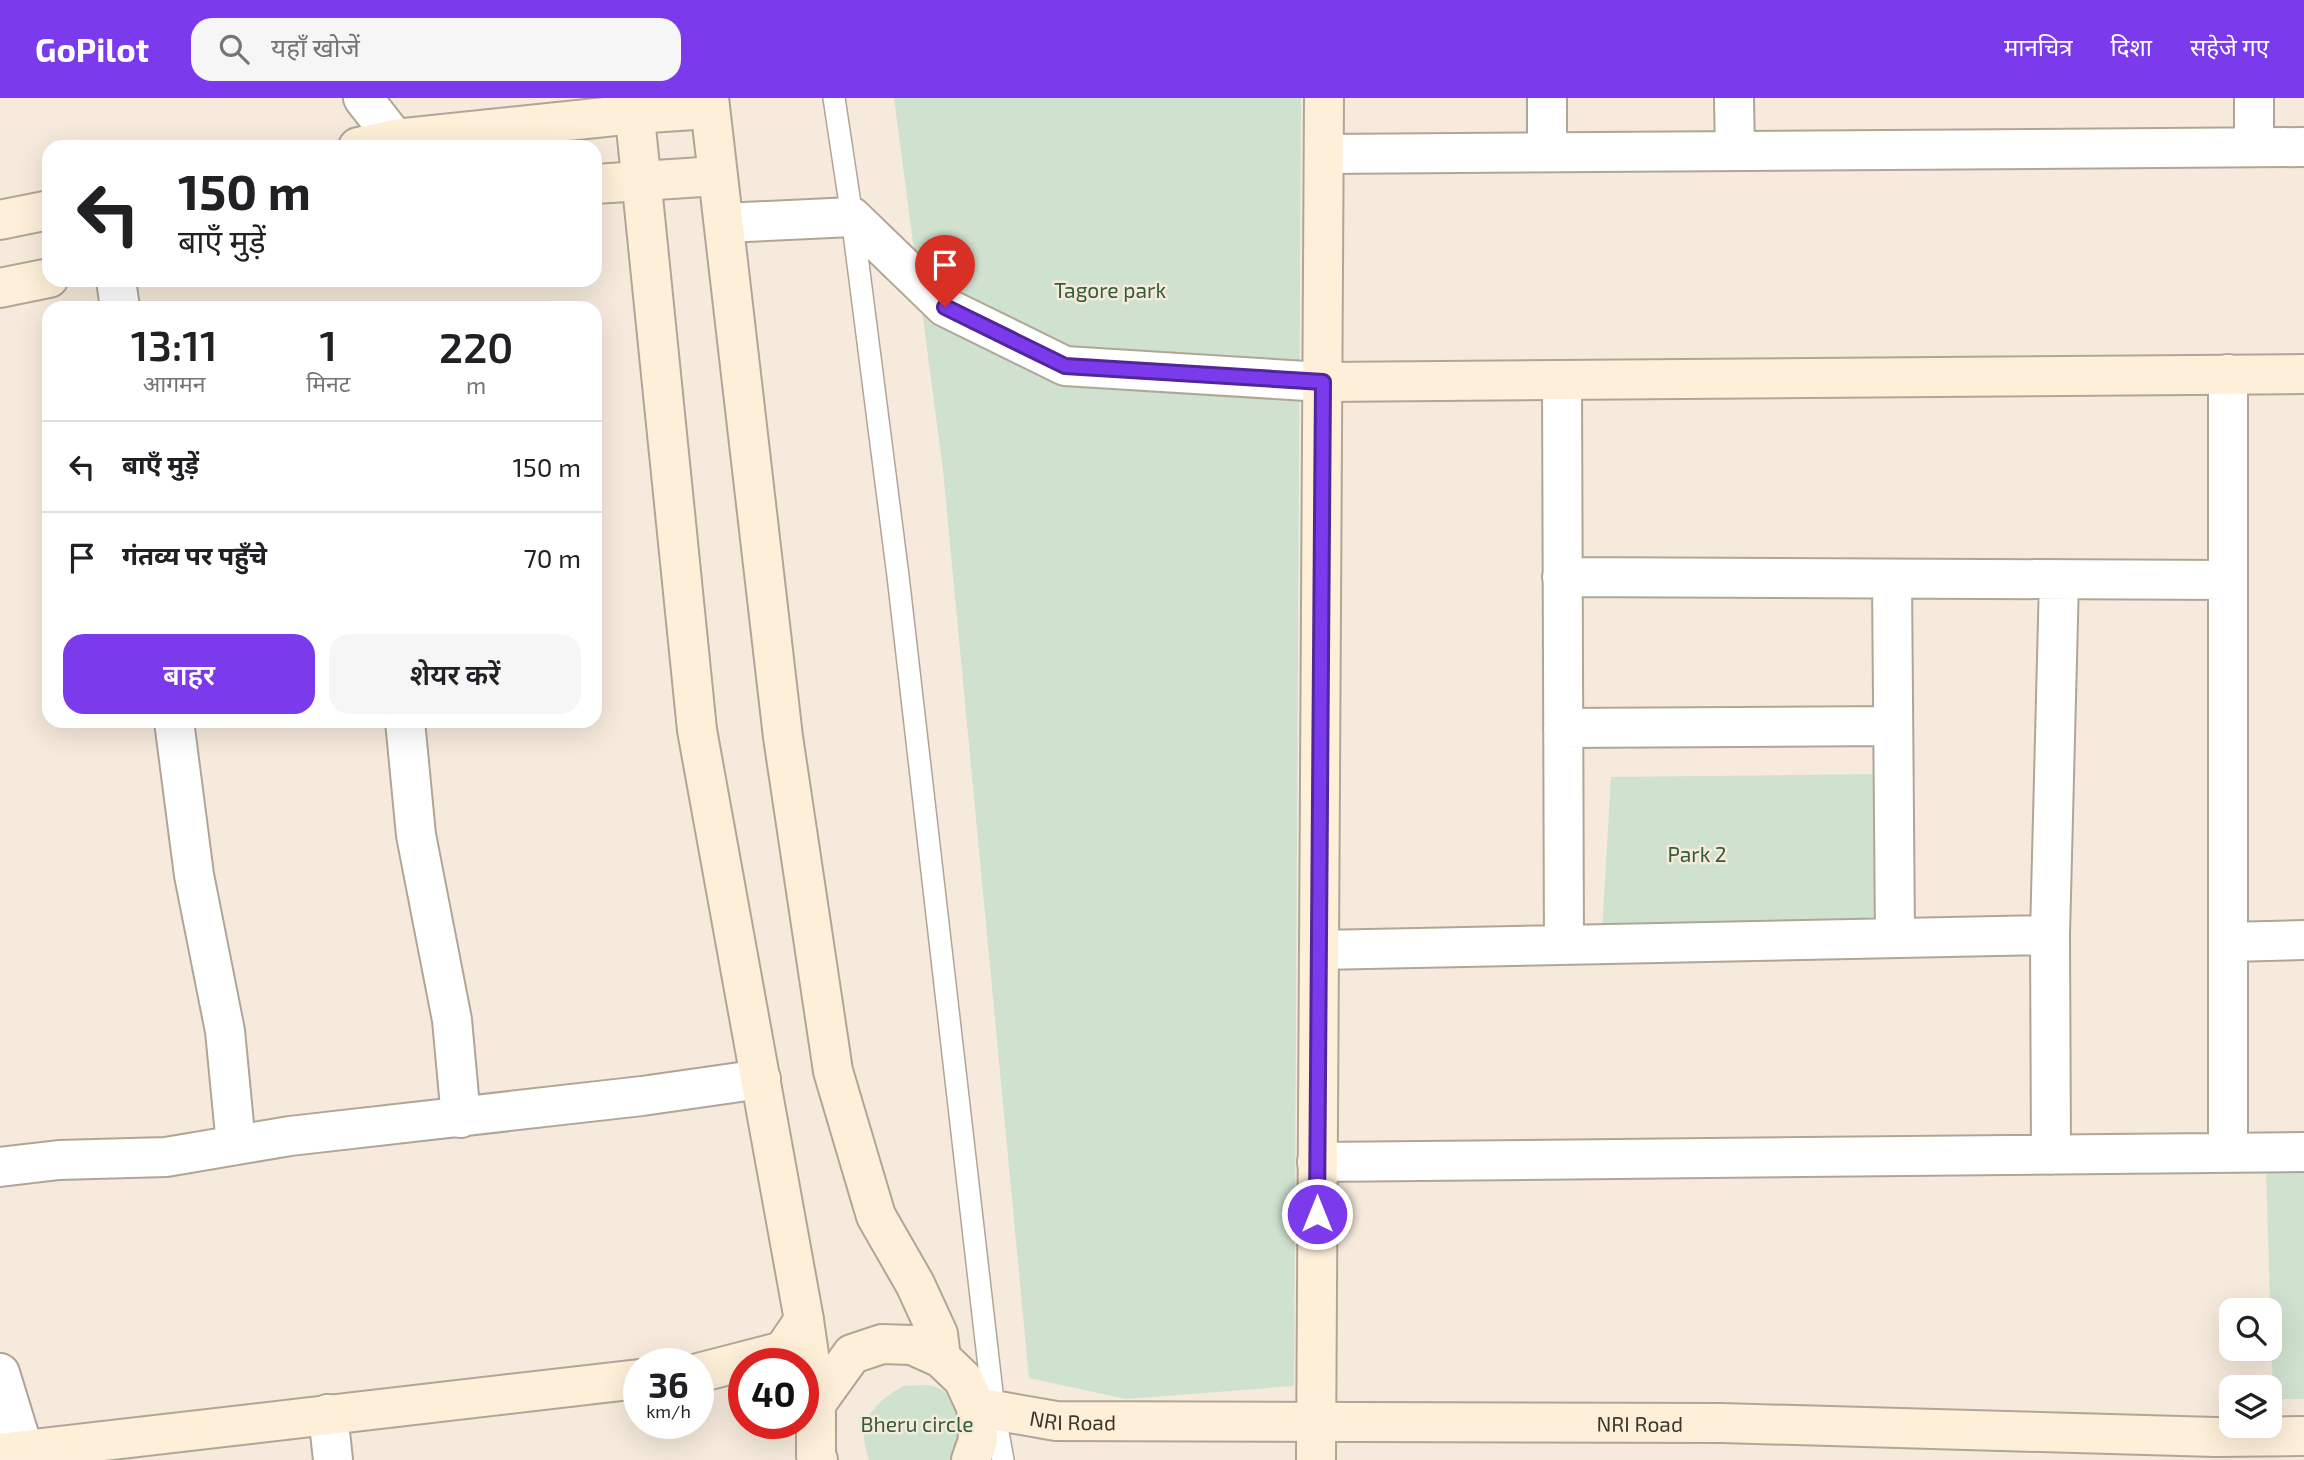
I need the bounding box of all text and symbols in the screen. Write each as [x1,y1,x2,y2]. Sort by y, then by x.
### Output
search box [191,18,681,81]
text: GoPilot [35,29,149,69]
icon: search [215,30,253,68]
text: यहाँ खोजें [271,31,360,62]
text: मानचित्र [2004,32,2073,61]
text: दिशा [2111,32,2152,61]
text: सहेजे गए [2190,32,2269,61]
text: 150 m [178,161,311,220]
icon: left [63,168,154,259]
text: बाएँ मुड़ें [178,221,266,259]
pin [915,235,975,307]
icon: arrive [926,246,964,284]
park label: Tagore park [1054,277,1166,302]
text: 13:11 [131,319,217,369]
text: 1 [319,319,337,369]
text: 220 [439,321,513,371]
text: आगमन [143,369,206,397]
text: मिनट [306,369,350,397]
text: m [466,371,486,399]
icon: left [63,448,101,486]
text: बाएँ मुड़ें [122,448,199,479]
text: 150 m [512,451,581,482]
icon: arrive [63,539,101,577]
text: गंतव्य पर पहुँचे [122,539,267,570]
text: 70 m [523,542,581,573]
button: बाहर [63,634,315,714]
button: शेयर करें [329,634,581,714]
park label: Park 2 [1667,841,1727,866]
position arrow [1280,1177,1354,1251]
map controls [2219,1298,2282,1438]
button: search [2219,1298,2282,1361]
speed limit sign: 40 [728,1348,819,1439]
text: 36 [648,1363,689,1405]
button: layers [2219,1375,2282,1438]
text: km/h [646,1400,691,1422]
street label: NRI Road [1028,1404,1116,1434]
street label: NRI Road [1597,1410,1683,1435]
park label: Bheru circle [861,1411,973,1436]

